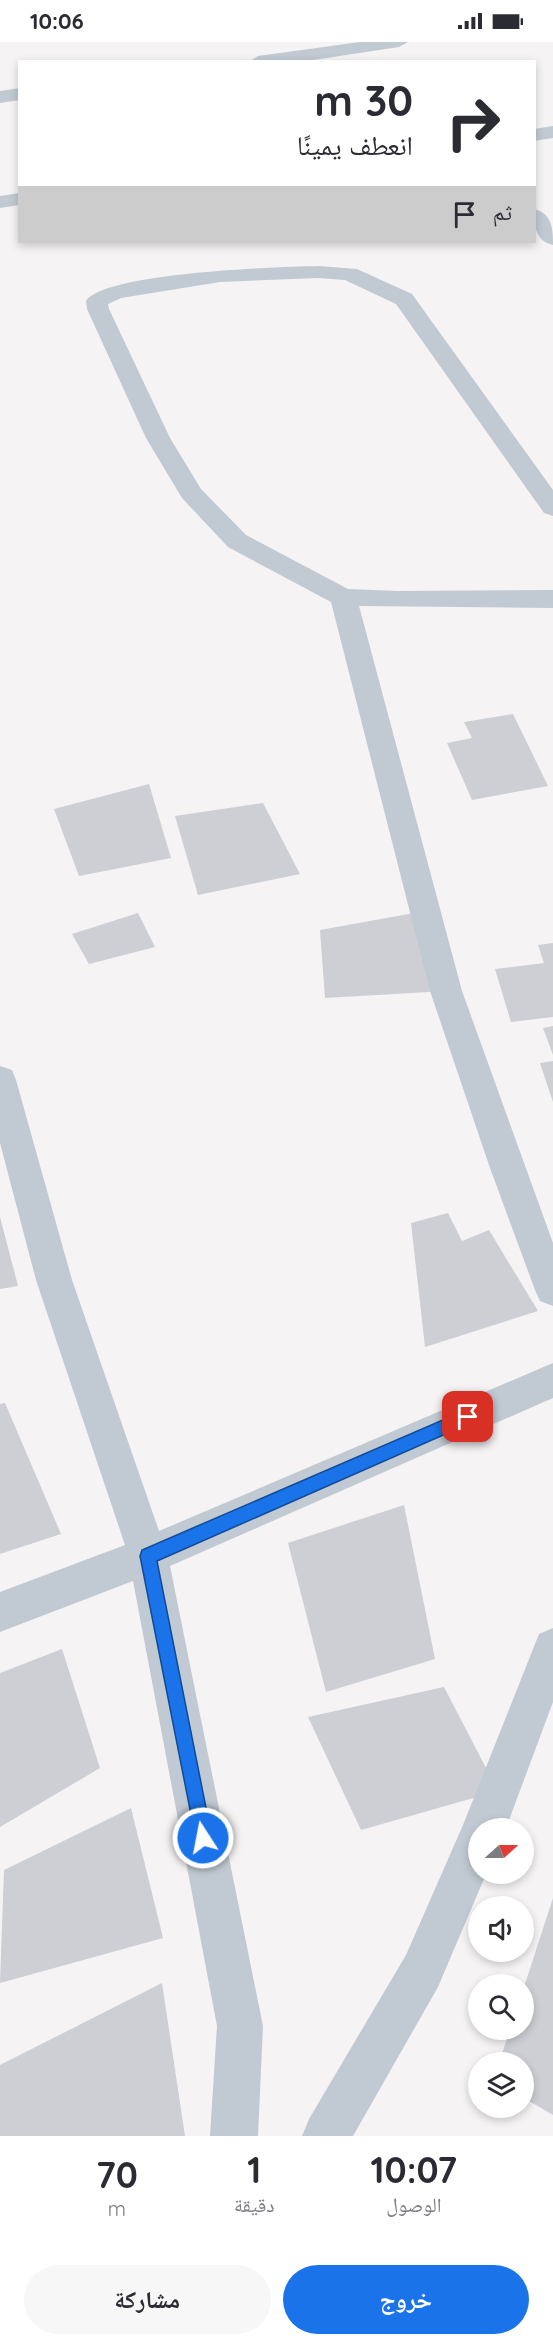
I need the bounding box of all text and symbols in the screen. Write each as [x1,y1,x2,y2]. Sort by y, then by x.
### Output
text: 10:06 [30,7,84,35]
text: 30 m [314,74,413,127]
icon: right [434,84,512,162]
text: انعطف يمينًا [297,128,413,162]
icon: arrive [448,198,481,231]
text: ثم [493,198,512,226]
pin [442,1391,493,1442]
icon: arrive [451,1400,484,1433]
position arrow [171,1806,235,1870]
north arrow [468,1818,534,1884]
map controls [468,1818,534,2118]
button: sound [468,1896,534,1962]
button: search [468,1974,534,2040]
button: layers [468,2052,534,2118]
text: 1 [247,2147,261,2192]
text: 10:07 [371,2147,457,2192]
text: 70 [96,2152,138,2197]
text: دقيقة [234,2192,275,2217]
text: الوصول [386,2192,441,2217]
text: m [108,2196,126,2221]
button: مشاركة [24,2265,271,2334]
button: خروج [283,2265,529,2334]

